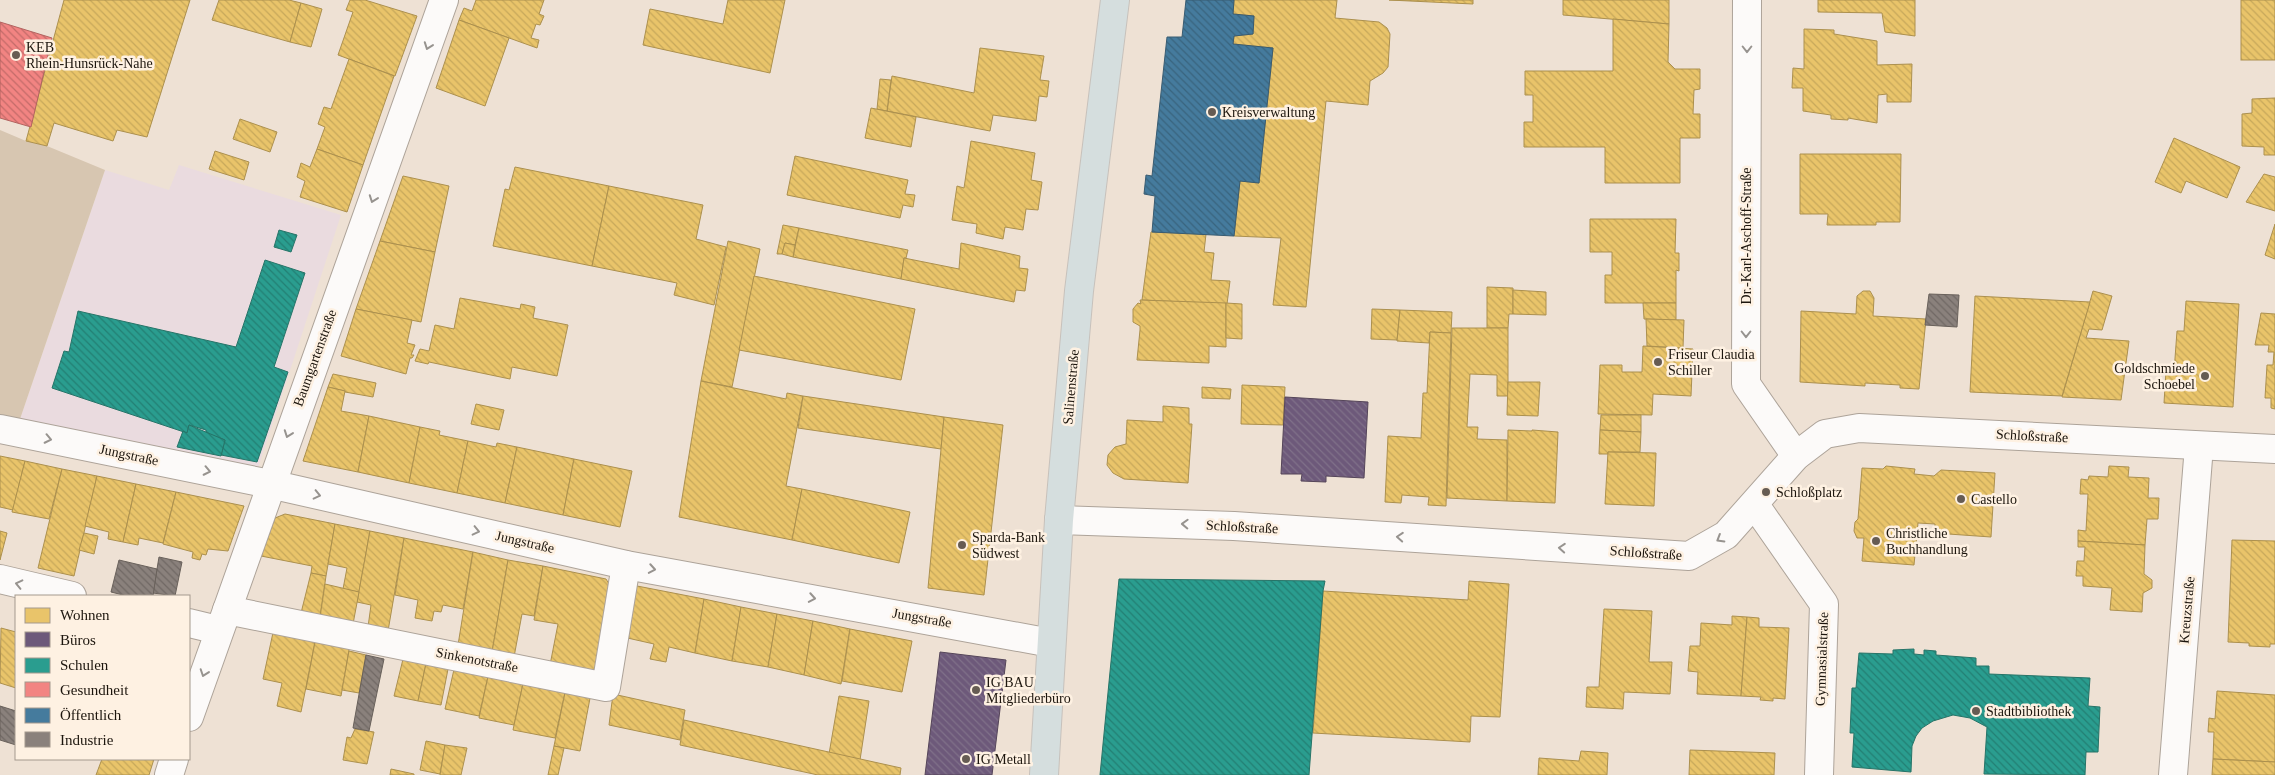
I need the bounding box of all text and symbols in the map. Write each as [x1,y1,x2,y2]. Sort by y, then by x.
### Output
place label: KEB Rhein-Hunsrück-Nahe [26,40,153,71]
one-way arrow [424,41,434,50]
one-way arrow [1742,45,1752,53]
marker: KEB Rhein-Hunsrück-Nahe [10,49,22,61]
place label: Kreisverwaltung [1222,105,1315,120]
marker: Kreisverwaltung [1206,106,1218,118]
street label: Dr.-Karl-Aschoff-Straße [1739,168,1754,304]
one-way arrow [369,194,379,203]
street label: Baumgartenstraße [291,308,339,408]
one-way arrow [1741,330,1751,338]
place label: Friseur Claudia Schiller [1668,347,1755,378]
street label: Salinenstraße [1060,349,1082,425]
marker: Friseur Claudia Schiller [1652,356,1664,368]
place label: Goldschmiede Schoebel [2114,361,2195,392]
marker: Goldschmiede Schoebel [2199,370,2211,382]
street label: Schloßstraße [1995,427,2069,445]
one-way arrow [284,429,294,438]
one-way arrow [43,433,52,443]
street label: Jungstraße [98,441,160,469]
one-way arrow [202,466,211,476]
place label: Schloßplatz [1776,485,1842,500]
marker: Schloßplatz [1760,486,1772,498]
one-way arrow [313,489,322,500]
place label: Castello [1971,492,2017,507]
marker: Castello [1955,493,1967,505]
street label: Schloßstraße [1205,518,1279,536]
one-way arrow [1181,519,1189,530]
one-way arrow [472,525,480,536]
place label: Christliche Buchhandlung [1886,526,1968,557]
street label: Jungstraße [494,528,556,556]
place label: Sparda-Bank Südwest [972,530,1045,561]
one-way arrow [1396,532,1404,543]
one-way arrow [1717,532,1726,542]
marker: Christliche Buchhandlung [1870,535,1882,547]
marker: Sparda-Bank Südwest [956,539,968,551]
one-way arrow [1558,542,1566,553]
street label: Schloßstraße [1609,543,1683,563]
one-way arrow [647,564,656,574]
street label: Kreuzstraße [2177,576,2197,644]
one-way arrow [15,579,24,590]
one-way arrow [807,593,816,603]
legend [15,595,190,760]
street label: Jungstraße [891,605,953,631]
text: Wohnen [60,607,110,623]
street label: Gymnasialstraße [1813,612,1831,706]
text: Büros [60,632,96,648]
street label: Sinkenotstraße [435,645,519,675]
text: Schulen [60,657,109,673]
one-way arrow [199,669,209,677]
place label: IG BAU Mitgliederbüro [986,675,1071,706]
text: Gesundheit [60,682,129,698]
marker: IG BAU Mitgliederbüro [970,684,982,696]
place label: Stadtbibliothek [1986,704,2072,719]
marker: Stadtbibliothek [1970,705,1982,717]
text: Öffentlich [60,707,122,723]
text: Industrie [60,732,114,748]
place label: IG Metall [976,752,1031,767]
marker: IG Metall [960,753,972,765]

